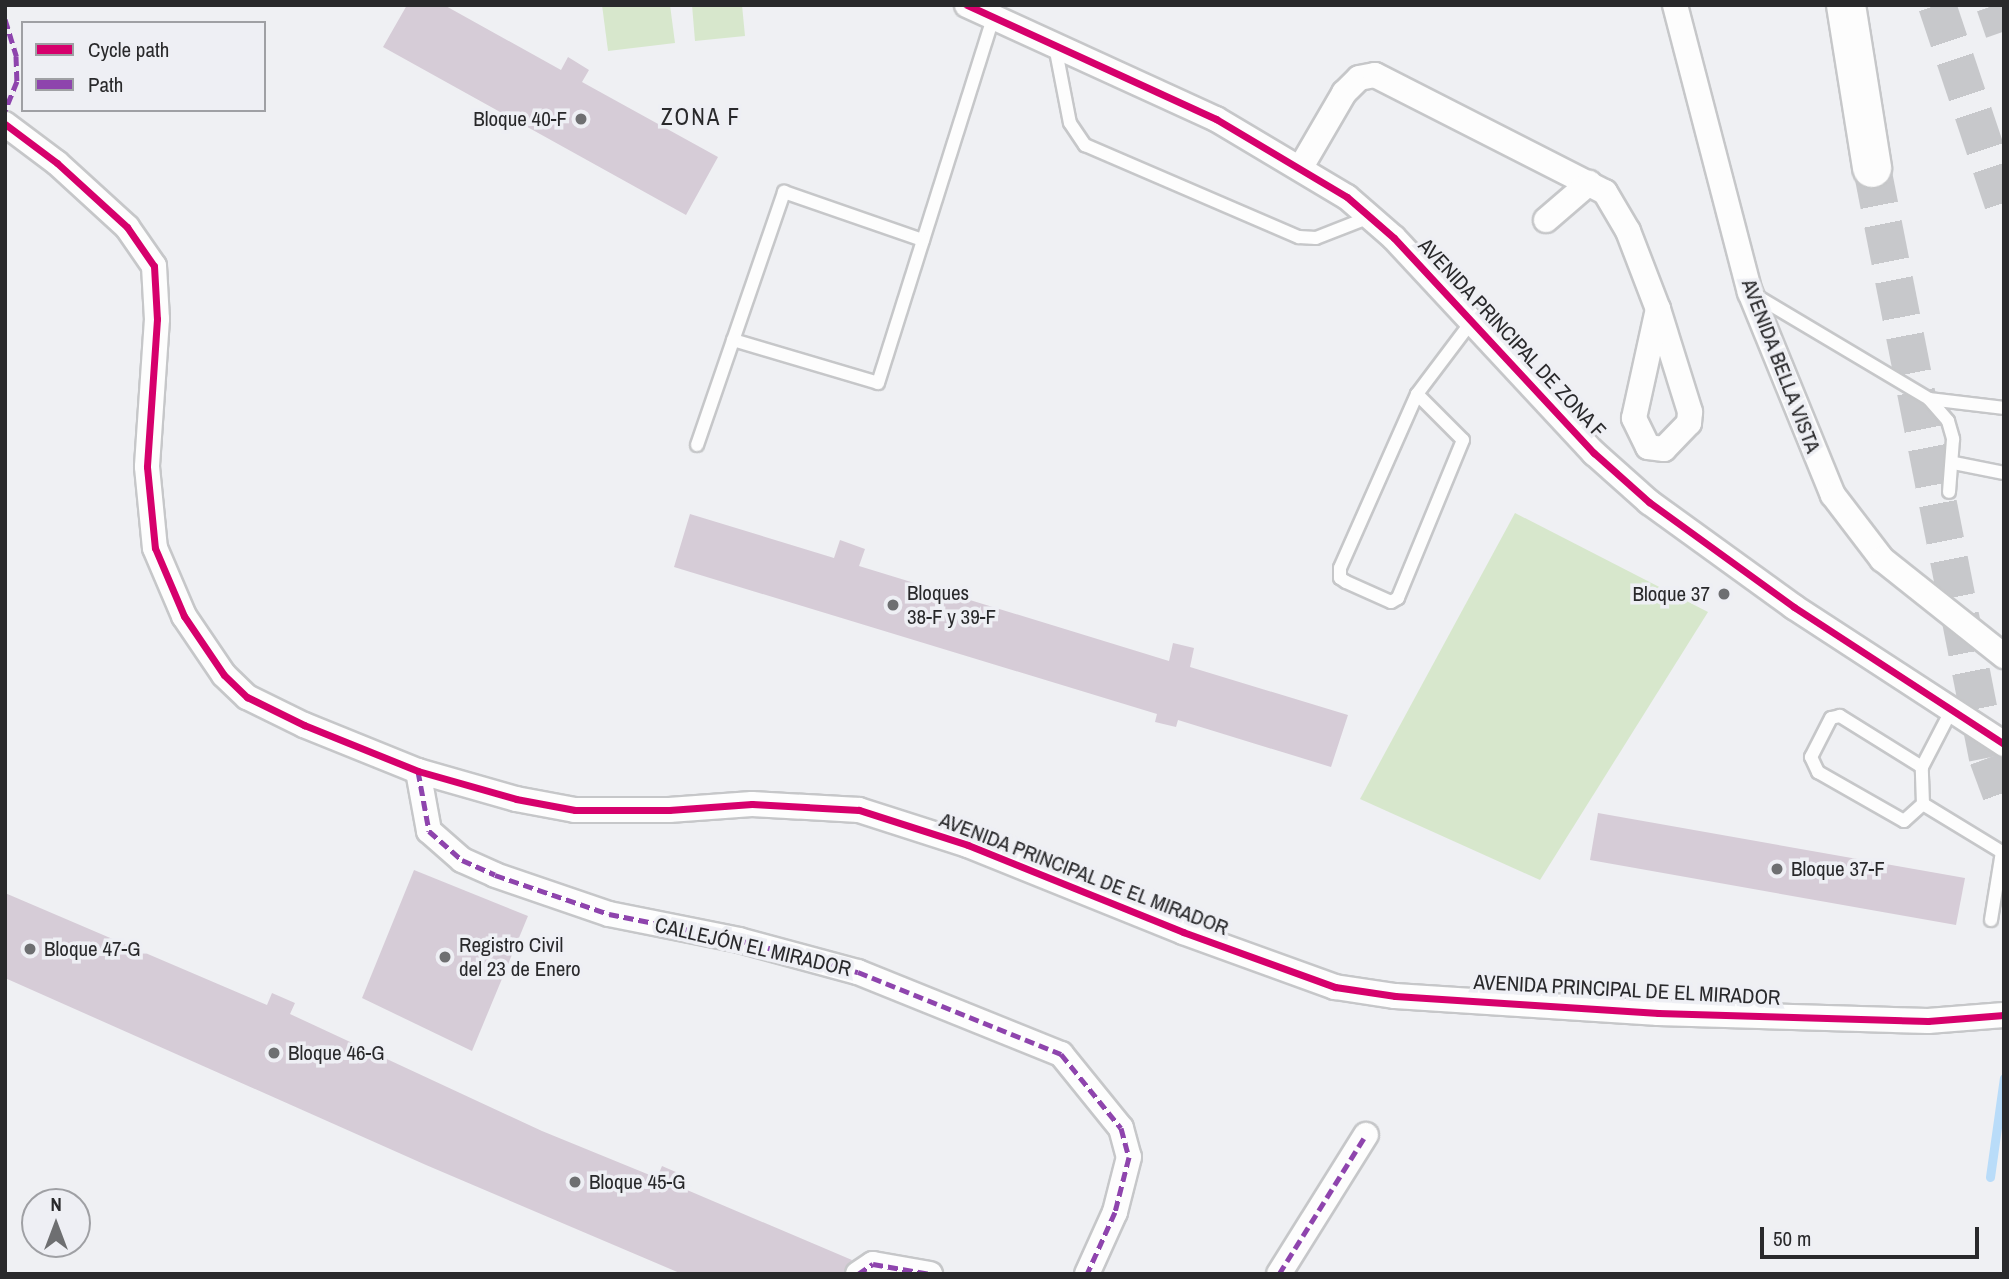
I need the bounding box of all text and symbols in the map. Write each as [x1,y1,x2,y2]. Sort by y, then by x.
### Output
legend [21,21,266,112]
text: Cycle path [88,35,169,64]
text: Path [88,70,123,99]
district label: ZONA F [661,103,741,131]
place label: Bloque 40-F [473,106,567,132]
marker: Bloque 40-F [573,111,589,127]
street label: AVENIDA PRINCIPAL DE ZONA F [1412,232,1612,444]
street label: AVENIDA BELLA VISTA [1736,275,1826,457]
place label: Bloques 38-F y 39-F [907,580,996,630]
place label: Bloque 37 [1632,581,1710,607]
marker: Bloque 37 [1716,586,1732,602]
marker: Bloques 38-F y 39-F [885,597,901,613]
street label: AVENIDA PRINCIPAL DE EL MIRADOR [935,807,1233,941]
place label: Bloque 37-F [1791,856,1885,882]
marker: Bloque 37-F [1769,861,1785,877]
street label: CALLEJÓN EL MIRADOR [652,912,854,982]
place label: Registro Civil del 23 de Enero [459,932,581,982]
place label: Bloque 47-G [44,936,141,962]
marker: Bloque 47-G [22,941,38,957]
marker: Registro Civil del 23 de Enero [437,949,453,965]
street label: AVENIDA PRINCIPAL DE EL MIRADOR [1472,969,1782,1011]
place label: Bloque 46-G [288,1040,385,1066]
marker: Bloque 46-G [266,1045,282,1061]
place label: Bloque 45-G [589,1169,686,1195]
marker: Bloque 45-G [567,1174,583,1190]
north arrow [21,1188,91,1258]
text: N [50,1191,62,1217]
scale bar [1764,1212,1983,1256]
text: 50 m [1773,1224,1811,1253]

